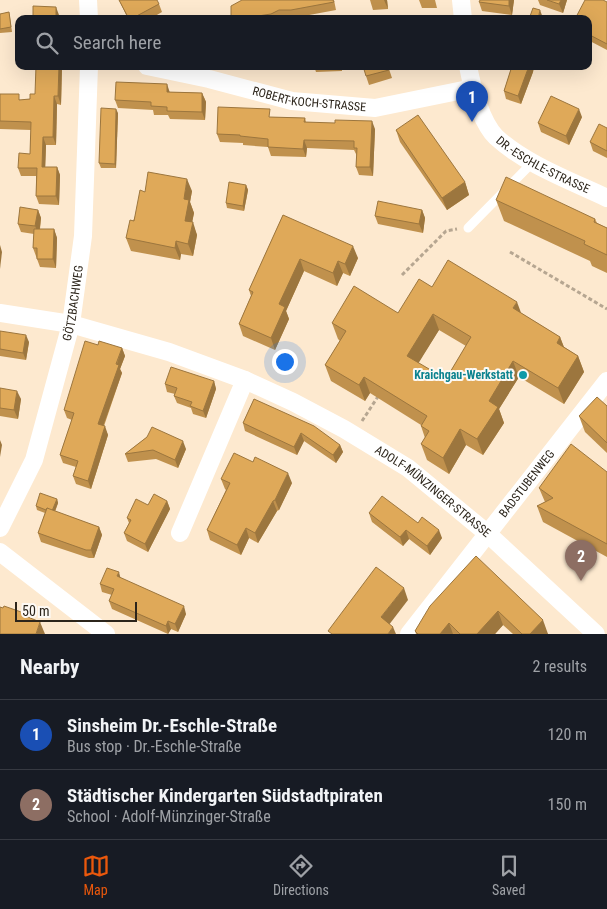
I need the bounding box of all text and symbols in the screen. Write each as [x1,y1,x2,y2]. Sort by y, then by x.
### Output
search box [15,15,592,70]
icon: search [33,29,61,57]
text: Search here [73,31,161,54]
pin: 1 [456,81,488,122]
street label: ROBERT-KOCH-STRASSE [251,84,367,114]
street label: DR.-ESCHLE-STRASSE [493,133,592,196]
street label: GÖTZBACHWEG [60,264,86,342]
your location [272,349,298,375]
place label: Kraichgau-Werkstatt [414,368,513,382]
marker: Kraichgau-Werkstatt [517,369,529,381]
street label: ADOLF-MÜNZINGER-STRASSE [373,443,493,540]
street label: BADSTUBENWEG [496,447,557,520]
pin: 2 [565,540,597,581]
scale bar [15,599,138,622]
text: 50 m [22,603,50,619]
text: Nearby [20,655,79,679]
text: 2 results [532,657,587,676]
text: Sinsheim Dr.-Eschle-Straße [67,714,277,737]
text: 1 [32,725,40,744]
text: 120 m [548,725,587,744]
text: Bus stop · Dr.-Eschle-Straße [67,737,241,756]
text: Städtischer Kindergarten Südstadtpiraten [67,784,383,807]
text: 2 [32,795,40,814]
text: 150 m [548,795,587,814]
text: School · Adolf-Münzinger-Straße [67,807,271,826]
tab: Map [82,852,110,898]
tab: Directions [273,852,329,898]
tab: Saved [492,852,525,898]

